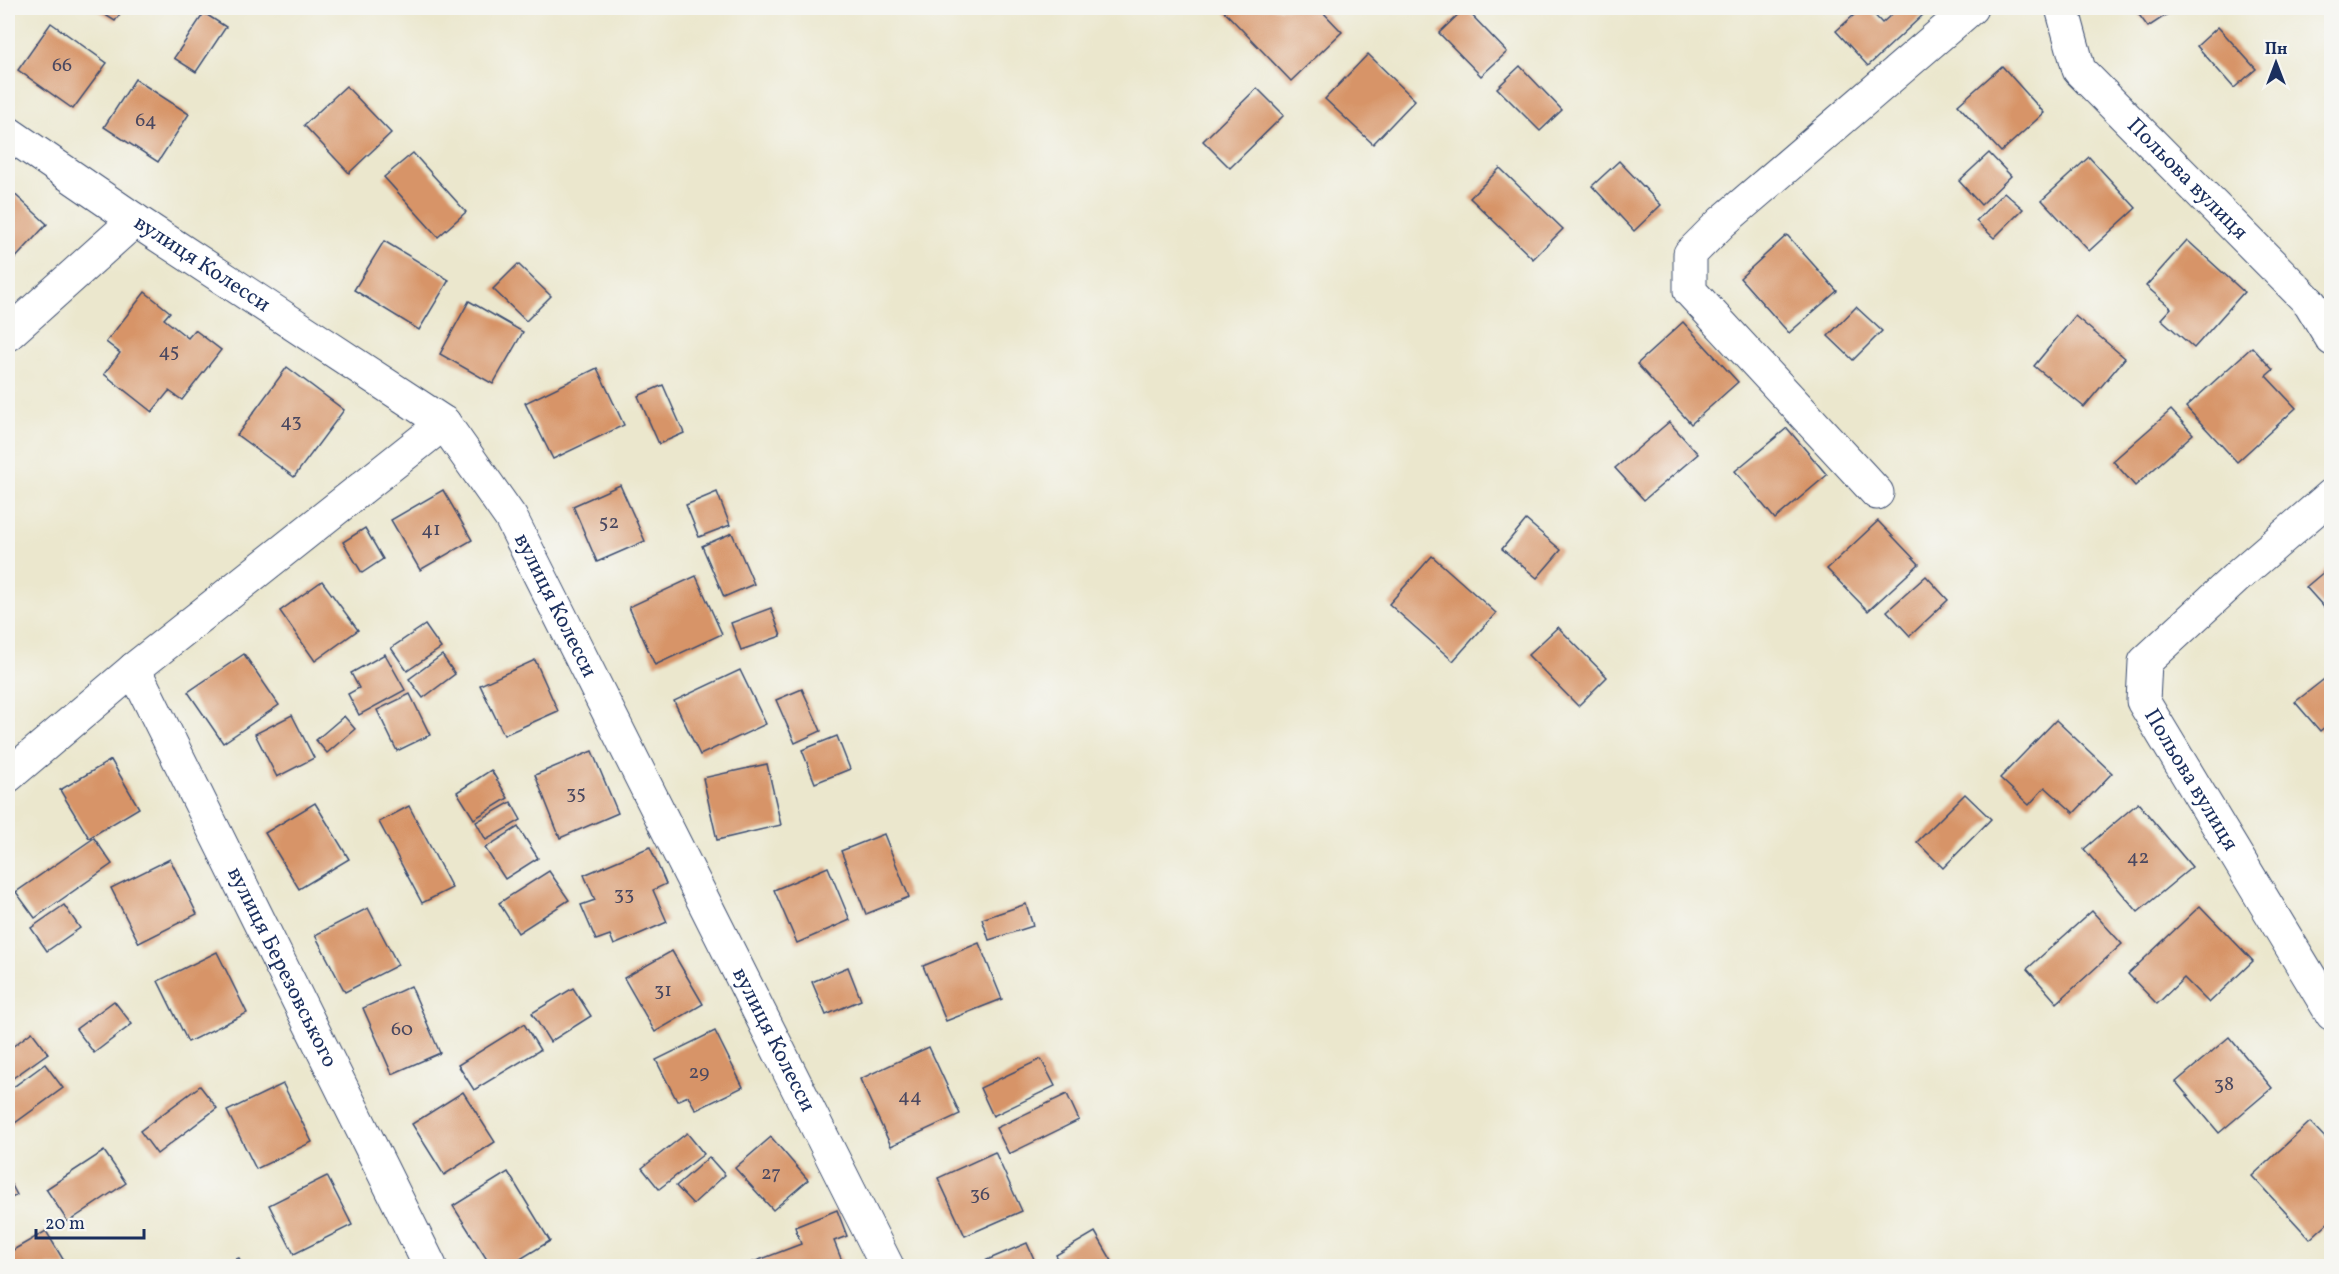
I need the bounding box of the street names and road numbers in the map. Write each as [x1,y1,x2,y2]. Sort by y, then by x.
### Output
street label: Польова вулиця [2120,111,2255,247]
street label: вулиця Колесси [127,208,276,320]
street label: вулиця Колесси [506,528,604,683]
street label: Польова вулиця [2136,703,2246,857]
street label: вулиця Березовського [219,862,345,1073]
street label: вулиця Колесси [724,962,823,1117]

